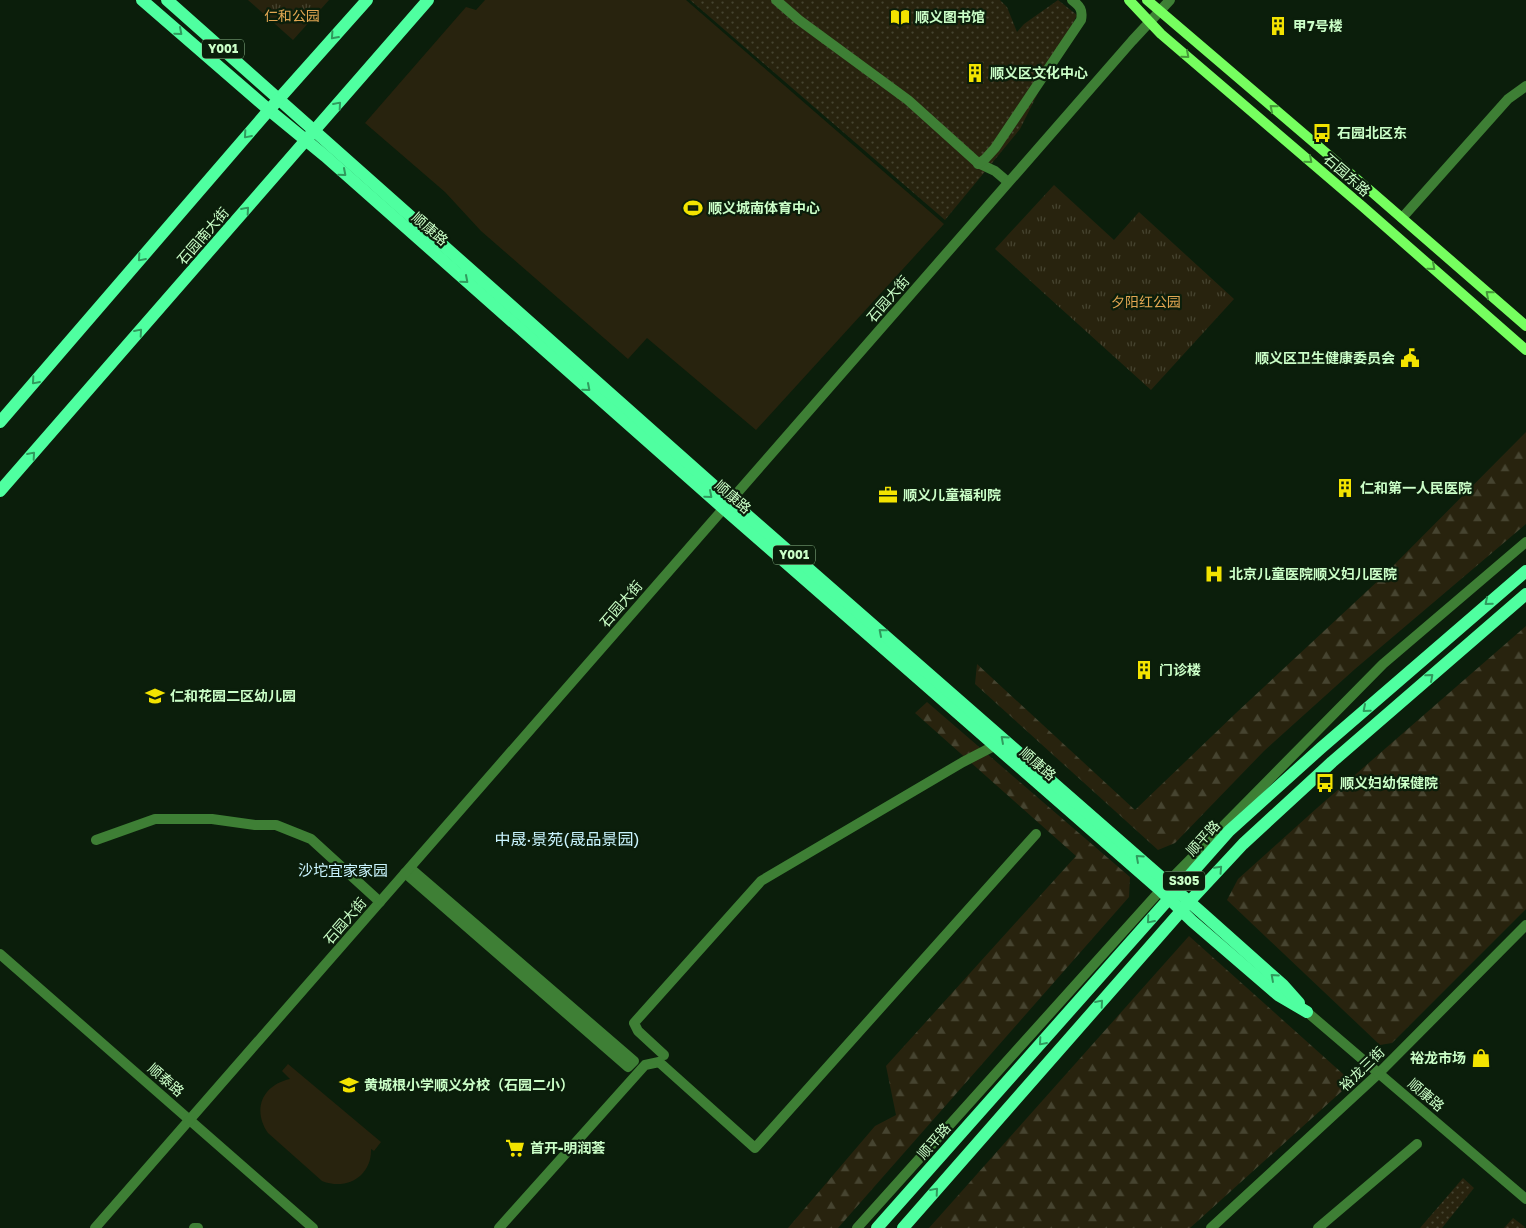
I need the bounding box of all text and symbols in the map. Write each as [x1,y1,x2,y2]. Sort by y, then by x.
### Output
library icon: 顺义图书馆 [889,6,911,28]
park label: 仁和公园 [264,7,320,24]
place label: 顺义图书馆 [915,8,985,25]
building icon: 甲7号楼 [1267,15,1289,37]
place label: 甲7号楼 [1293,17,1343,34]
one-way arrow [173,26,182,35]
one-way arrow [331,31,340,40]
road number: Y001 [202,40,244,59]
one-way arrow [1180,49,1189,58]
building icon: 顺义区文化中心 [964,62,986,84]
place label: 顺义区文化中心 [990,64,1088,81]
one-way arrow [332,101,341,110]
one-way arrow [1270,104,1279,113]
bus stop icon: 石园北区东 [1311,122,1333,144]
place label: 石园北区东 [1337,124,1407,141]
one-way arrow [244,130,253,139]
street label: 石园东路 [1321,150,1374,199]
one-way arrow [1303,155,1312,163]
one-way arrow [338,167,347,176]
sports icon: 顺义城南体育中心 [682,197,704,219]
place label: 顺义城南体育中心 [708,199,820,216]
street label: 石园南大街 [173,204,232,268]
one-way arrow [240,207,249,216]
street label: 顺康路 [409,208,452,249]
one-way arrow [138,253,147,262]
one-way arrow [1426,261,1435,270]
street label: 石园大街 [863,272,912,325]
one-way arrow [460,274,469,283]
one-way arrow [1486,291,1495,299]
park label: 夕阳红公园 [1111,293,1181,310]
one-way arrow [133,329,142,338]
public building icon: 顺义区卫生健康委员会 [1399,347,1421,369]
place label: 顺义区卫生健康委员会 [1255,349,1395,366]
one-way arrow [32,376,41,385]
one-way arrow [581,382,590,391]
one-way arrow [26,451,35,460]
street label: 顺康路 [712,476,755,517]
building icon: 仁和第一人民医院 [1334,477,1356,499]
place label: 仁和第一人民医院 [1360,479,1472,496]
office icon: 顺义儿童福利院 [877,484,899,506]
place label: 顺义儿童福利院 [903,486,1001,503]
one-way arrow [703,490,712,499]
road number: Y001 [773,546,815,564]
hospital icon: 北京儿童医院顺义妇儿医院 [1203,563,1225,585]
place label: 北京儿童医院顺义妇儿医院 [1229,565,1397,582]
street label: 石园大街 [596,577,645,630]
one-way arrow [1485,596,1494,605]
one-way arrow [879,629,888,637]
building icon: 门诊楼 [1133,659,1155,681]
place label: 门诊楼 [1159,661,1201,678]
one-way arrow [1424,673,1433,682]
school or university icon: 仁和花园二区幼儿园 [144,685,166,707]
place label: 仁和花园二区幼儿园 [170,687,296,704]
one-way arrow [1362,703,1371,712]
one-way arrow [1001,736,1010,745]
street label: 顺康路 [1017,743,1060,784]
bus stop icon: 顺义妇幼保健院 [1314,772,1336,794]
place label: 顺义妇幼保健院 [1340,774,1438,791]
street label: 顺平路 [1182,816,1223,859]
district label: 中晟·景苑(晟品景园) [495,829,639,849]
one-way arrow [1135,855,1144,864]
district label: 沙坨宜家家园 [298,861,388,879]
one-way arrow [1213,865,1222,874]
road number: S305 [1163,871,1205,890]
street label: 石园大街 [320,894,369,947]
one-way arrow [1147,914,1156,923]
one-way arrow [1270,974,1279,983]
one-way arrow [1094,1000,1103,1009]
one-way arrow [1039,1036,1048,1045]
street label: 裕龙三街 [1336,1043,1388,1094]
shop icon: 裕龙市场 [1470,1047,1492,1069]
place label: 裕龙市场 [1410,1049,1466,1066]
street label: 顺泰路 [145,1059,188,1100]
school or university icon: 黄城根小学顺义分校（石园二小） [338,1074,360,1096]
street label: 顺康路 [1405,1075,1448,1115]
place label: 黄城根小学顺义分校（石园二小） [364,1076,574,1093]
street label: 顺平路 [913,1119,954,1162]
supermarket icon: 首开-明润荟 [504,1137,526,1159]
place label: 首开-明润荟 [530,1139,605,1156]
one-way arrow [929,1188,938,1197]

